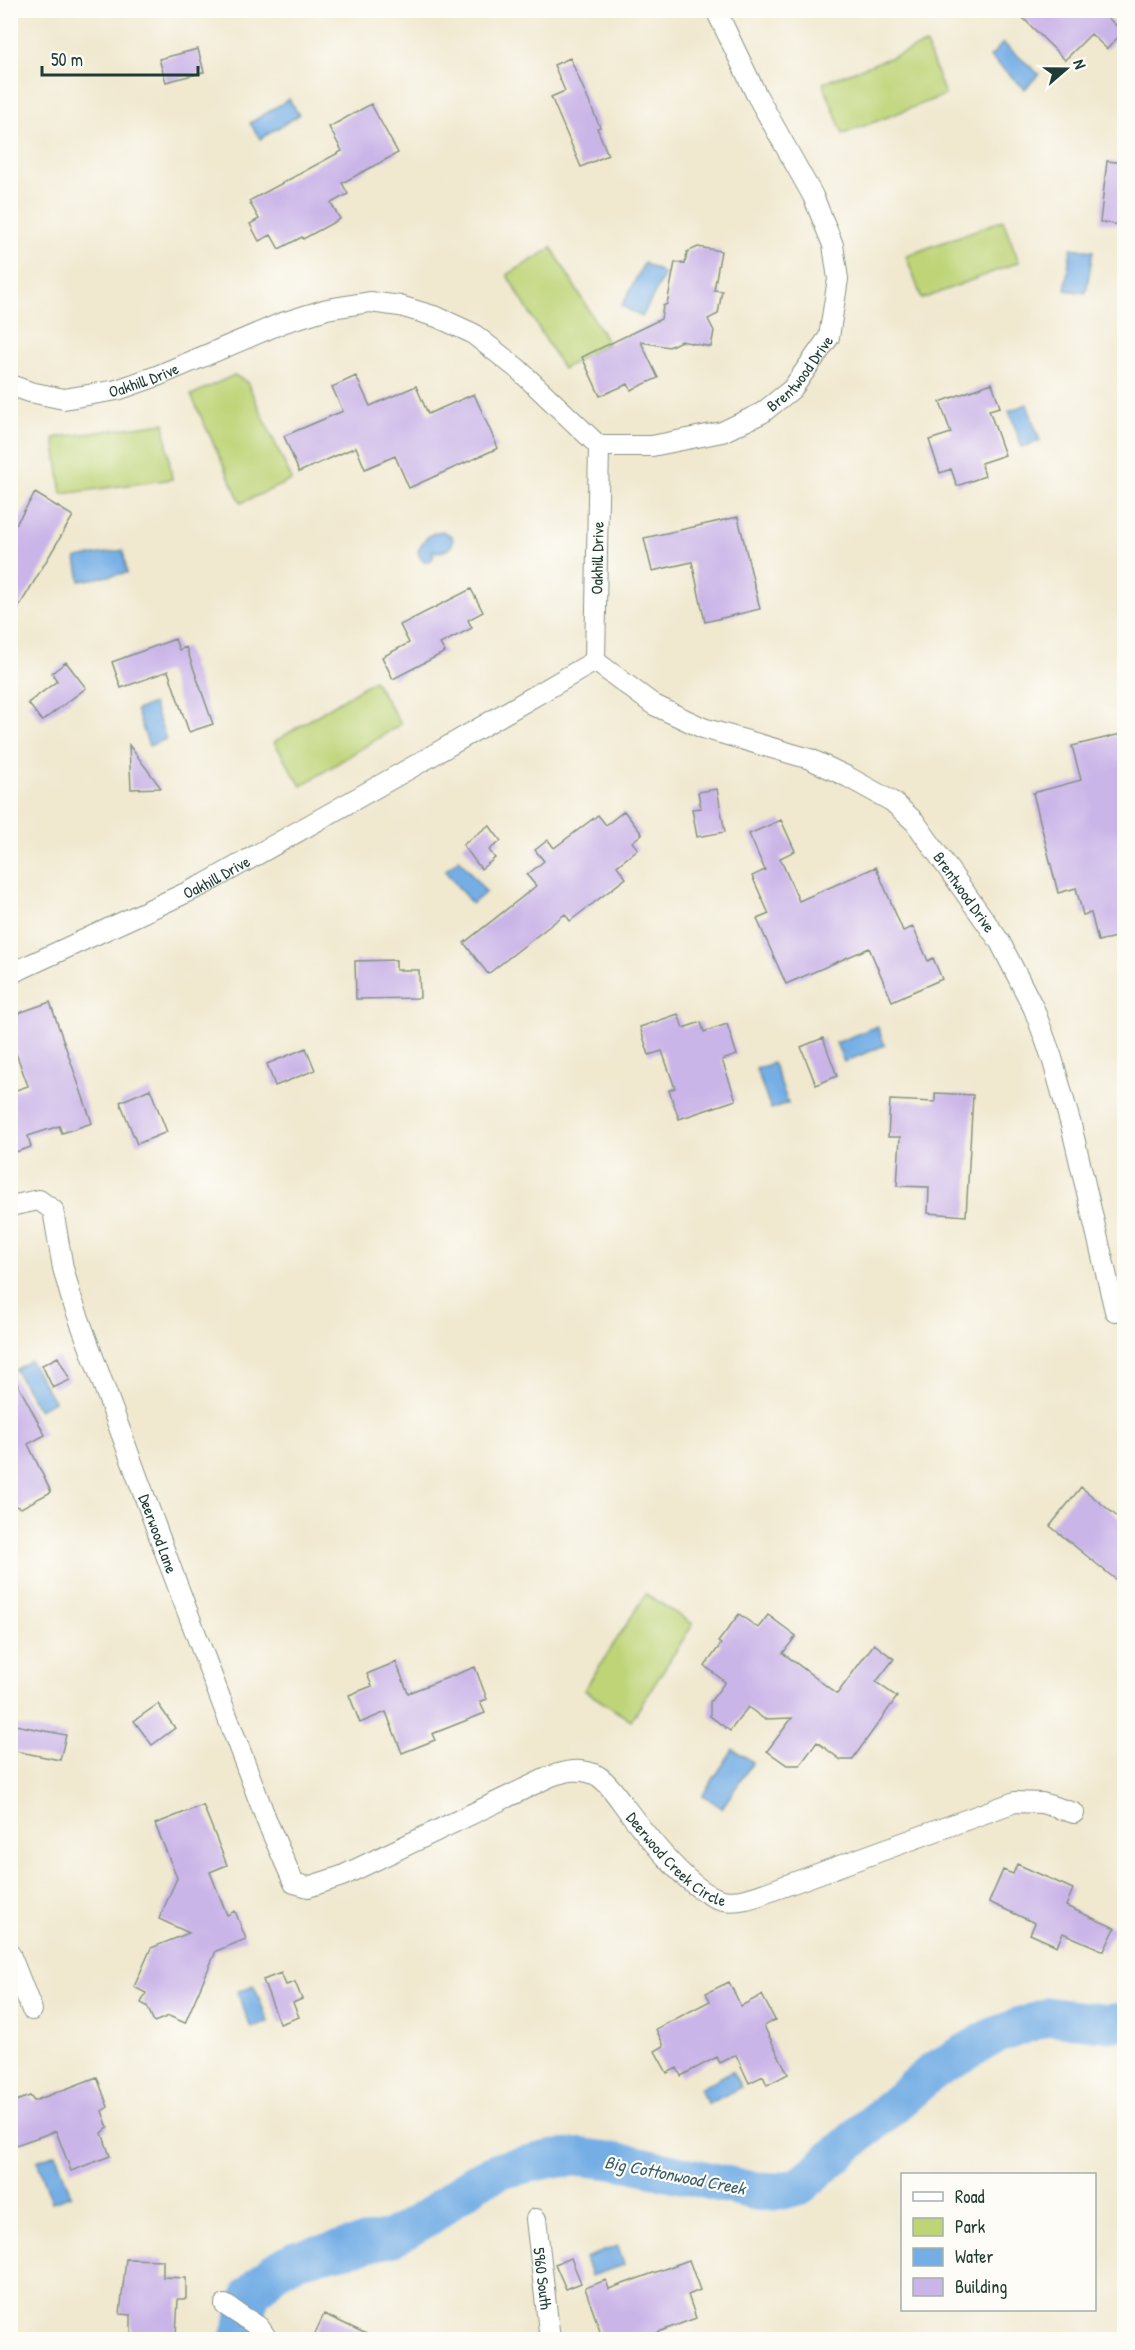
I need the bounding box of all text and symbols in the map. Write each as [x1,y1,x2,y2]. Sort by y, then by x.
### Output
scale bar [42,39,198,77]
north arrow [1036,39,1096,99]
text: 50 m [51,47,83,72]
text: N [1068,56,1092,72]
street label: Brentwood Drive [762,330,838,416]
street label: Oakhill Drive [107,357,183,402]
street label: Oakhill Drive [585,521,609,595]
street label: Brentwood Drive [928,847,1001,937]
street label: Oakhill Drive [179,850,254,904]
street label: Deerwood Lane [134,1491,183,1577]
street label: Deerwood Creek Circle [622,1807,728,1911]
water label: Big Cottonwood Creek [603,2149,749,2201]
legend [901,2173,1096,2311]
text: Road [955,2184,985,2209]
text: Park [955,2214,986,2239]
text: Water [955,2244,993,2269]
street label: 5960 South [528,2246,557,2311]
text: Building [955,2274,1007,2299]

